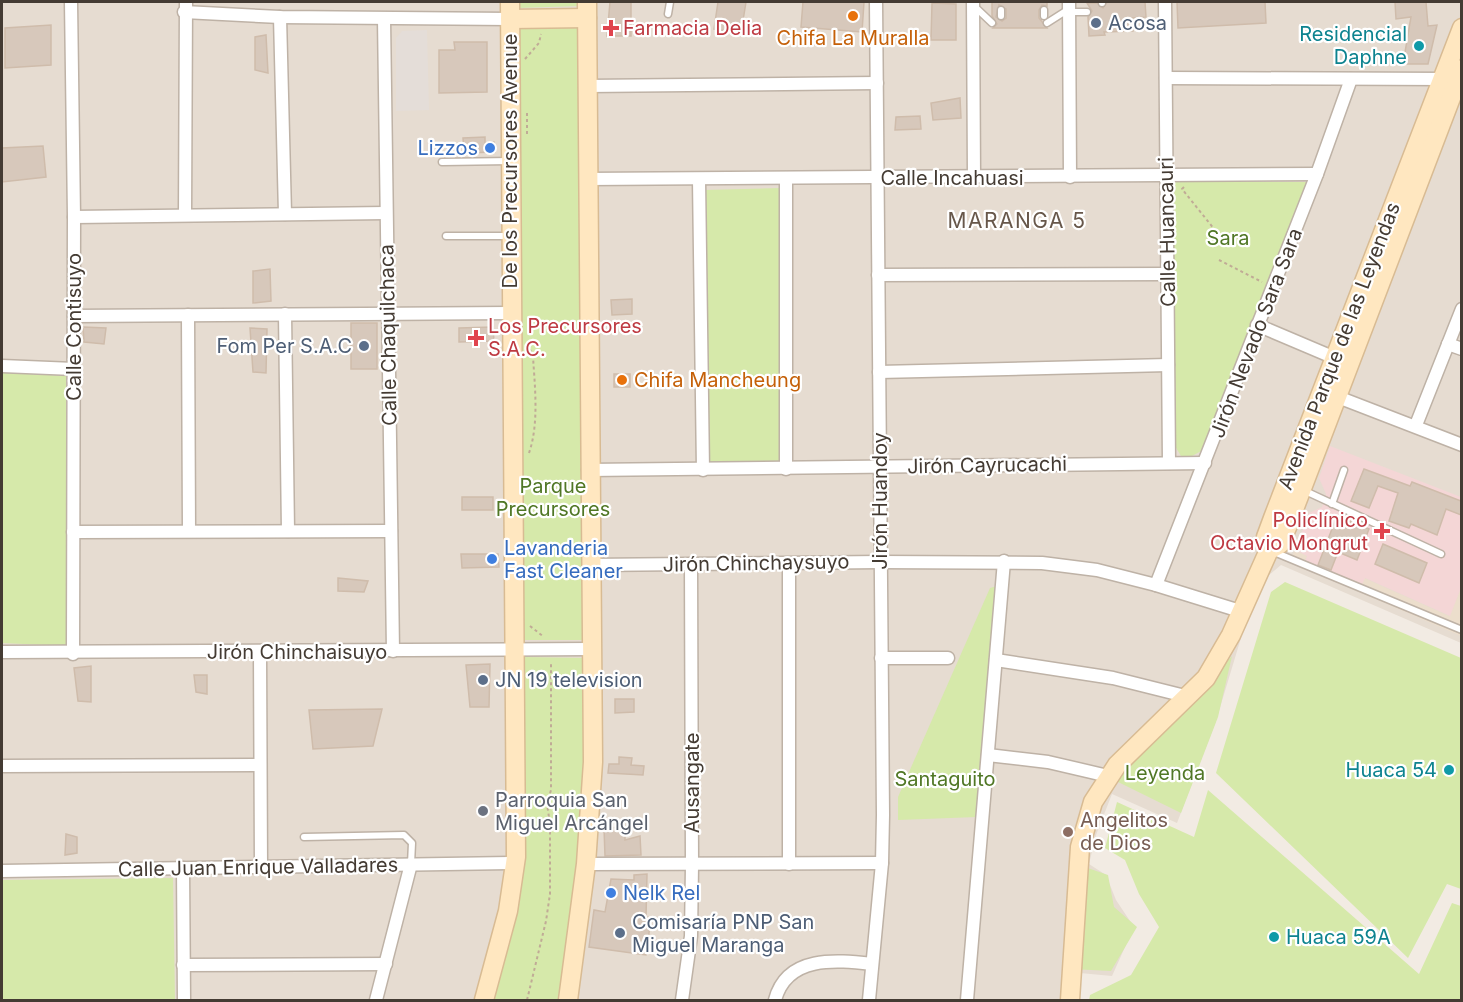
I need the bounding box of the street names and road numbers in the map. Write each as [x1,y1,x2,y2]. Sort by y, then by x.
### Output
street label: De los Precursores Avenue [498,34,522,289]
street label: Calle Huancauri [1154,157,1180,307]
street label: Calle Incahuasi [880,166,1024,190]
street label: Avenida Parque de las Leyendas [1273,199,1405,493]
street label: Jirón Nevado Sara Sara [1205,225,1307,441]
street label: Calle Chaquilchaca [374,244,402,426]
street label: Calle Contisuyo [62,253,86,401]
street label: Jirón Huandoy [868,432,892,570]
street label: Jirón Cayrucachi [907,452,1067,478]
street label: Jirón Chinchaysuyo [662,549,850,577]
street label: Jirón Chinchaisuyo [207,640,387,664]
street label: Ausangate [680,733,704,833]
street label: Calle Juan Enrique Valladares [118,853,398,881]

